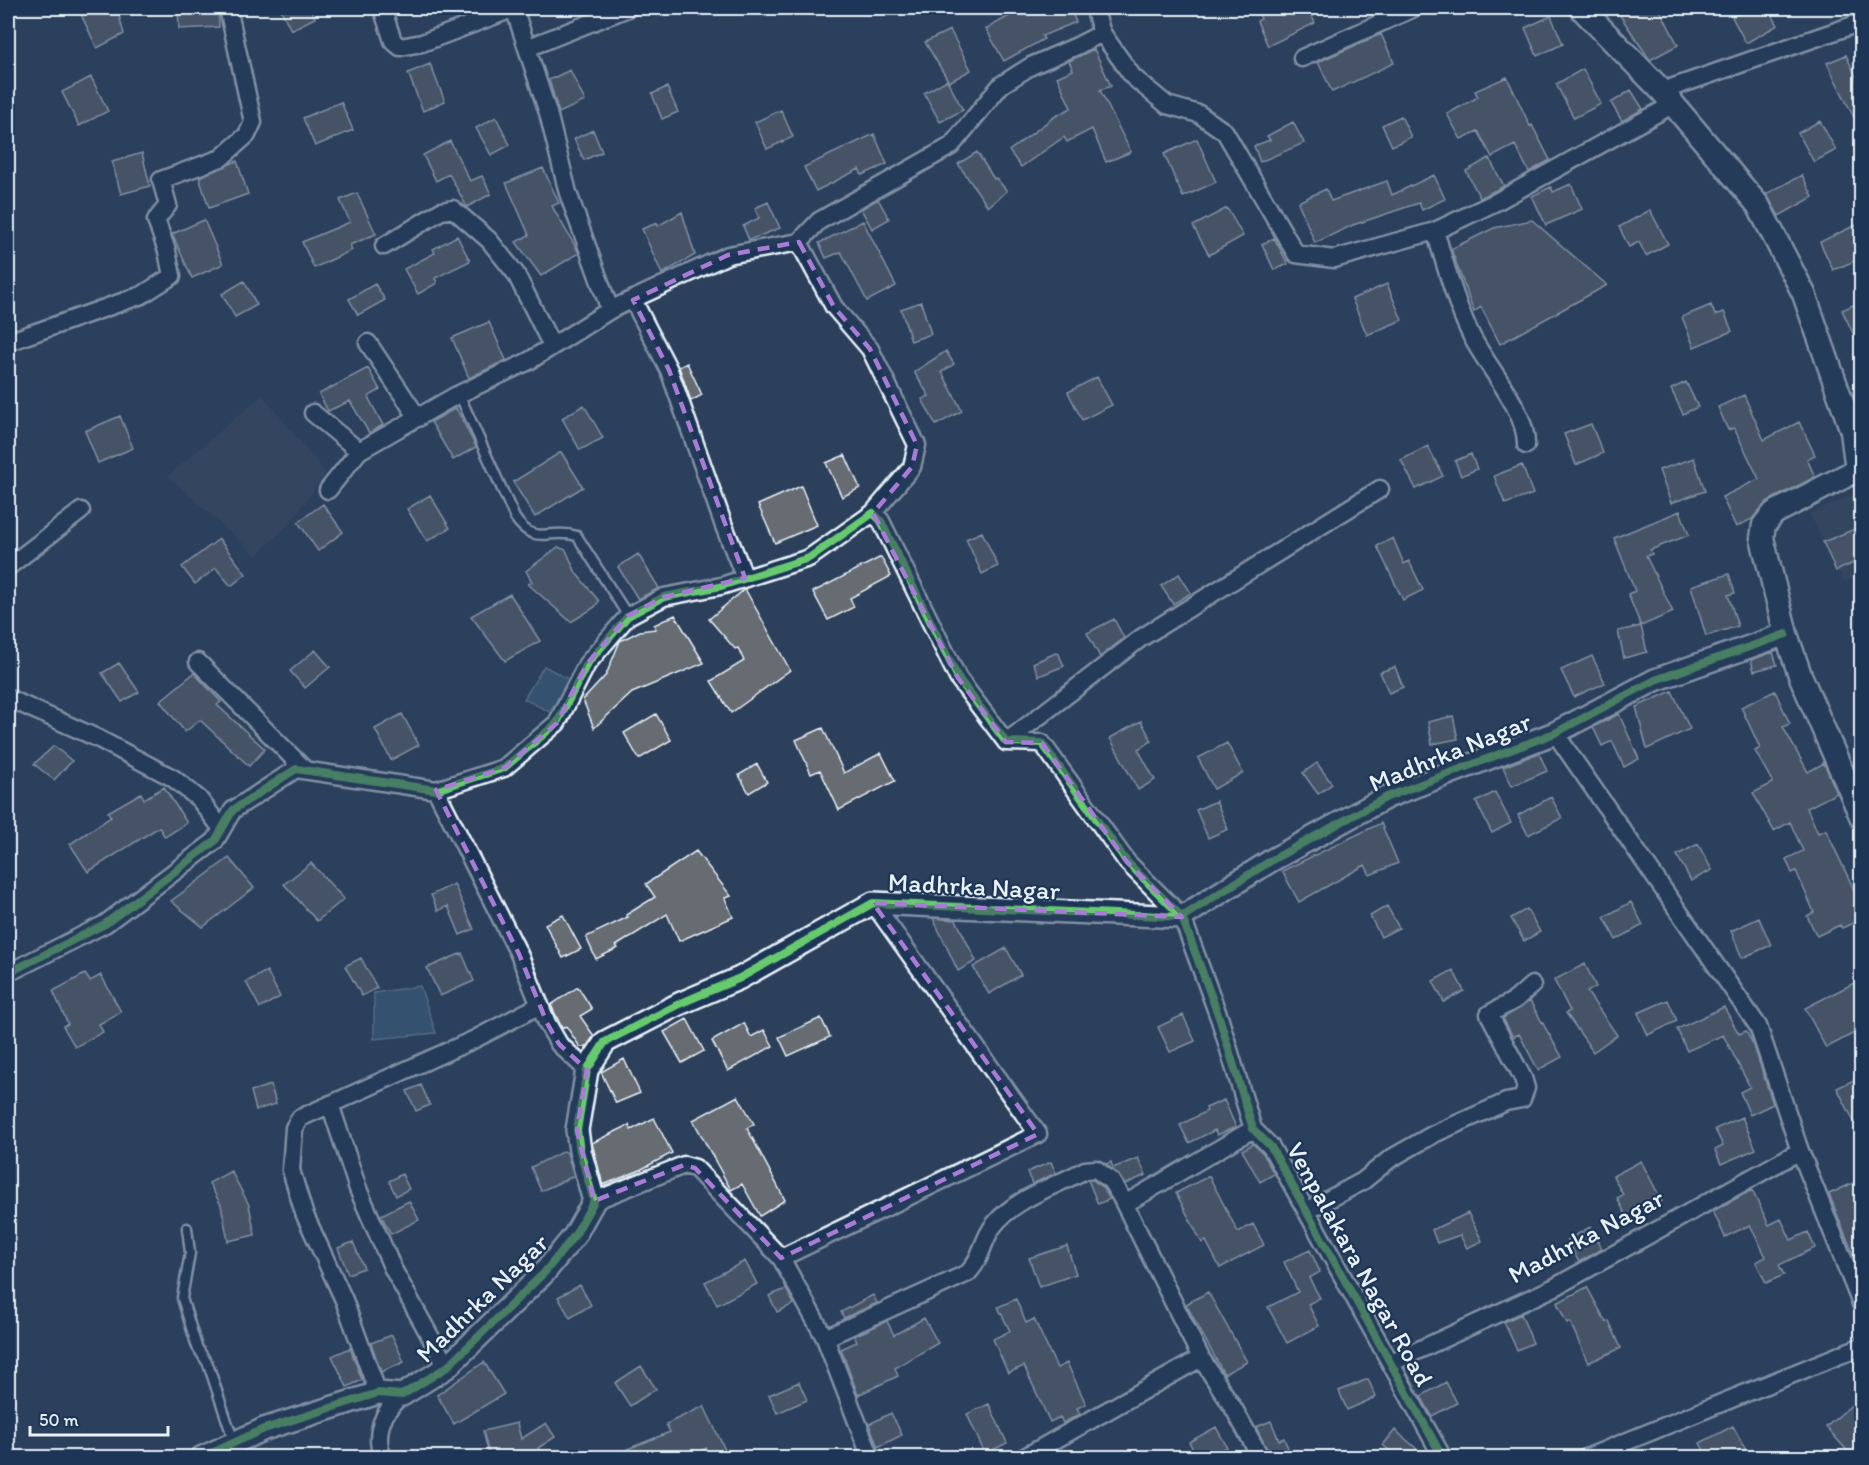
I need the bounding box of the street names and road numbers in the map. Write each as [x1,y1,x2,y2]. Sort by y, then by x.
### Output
street label: Madhrka Nagar [1364,705,1536,799]
street label: Madhrka Nagar [887,866,1061,907]
street label: Venpalakara Nagar Road [1280,1136,1440,1392]
street label: Madhrka Nagar [1502,1181,1670,1291]
street label: Madhrka Nagar [409,1226,556,1369]

